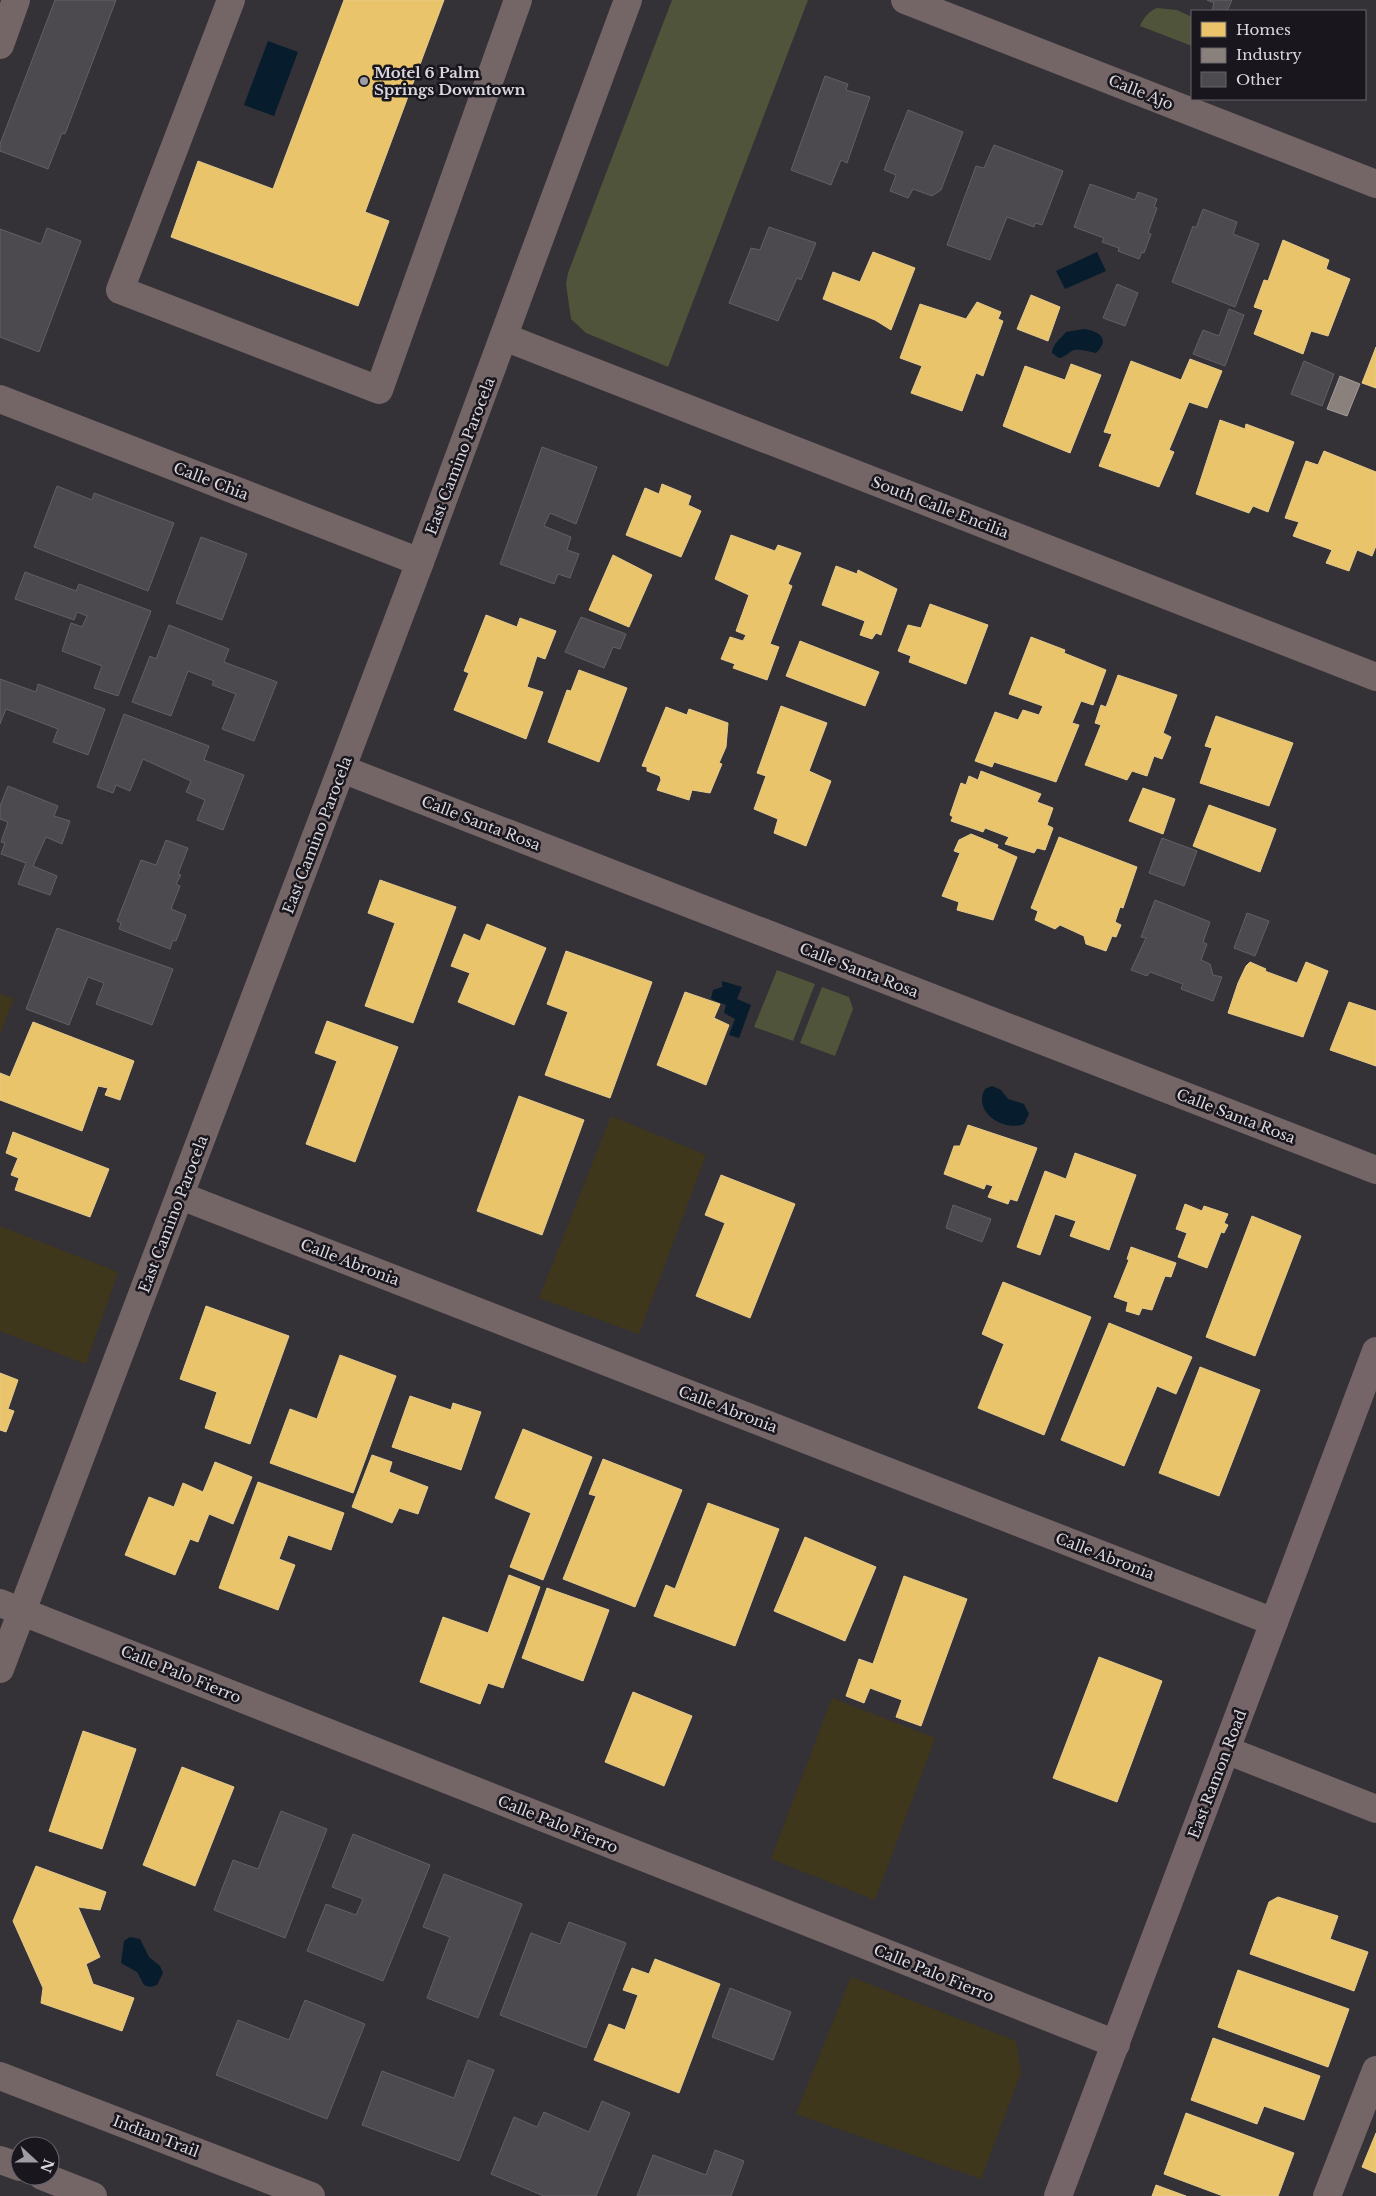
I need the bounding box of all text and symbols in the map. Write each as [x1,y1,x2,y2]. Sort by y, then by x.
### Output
legend [1191,10,1366,100]
text: Homes [1236,20,1291,39]
text: Industry [1236,45,1302,64]
place label: Motel 6 Palm Springs Downtown [374,63,526,99]
street label: Calle Ajo [1106,70,1176,114]
text: Other [1236,70,1283,89]
marker: Motel 6 Palm Springs Downtown [358,75,370,87]
street label: East Camino Parocela [421,374,499,537]
street label: Calle Chia [171,458,252,504]
street label: South Calle Encilia [869,472,1012,542]
street label: East Camino Parocela [278,753,356,916]
street label: Calle Santa Rosa [419,792,544,855]
street label: Calle Santa Rosa [797,939,922,1002]
street label: Calle Santa Rosa [1174,1085,1299,1148]
street label: East Camino Parocela [134,1132,212,1295]
street label: Calle Abronia [298,1234,403,1290]
street label: Calle Abronia [676,1381,781,1437]
street label: Calle Abronia [1053,1528,1158,1584]
street label: Calle Palo Fierro [118,1641,244,1707]
street label: East Ramon Road [1184,1707,1250,1841]
street label: Calle Palo Fierro [495,1791,621,1857]
street label: Calle Palo Fierro [871,1940,997,2006]
street label: Indian Trail [110,2111,202,2161]
north arrow [10,2136,60,2186]
text: N [36,2156,58,2175]

